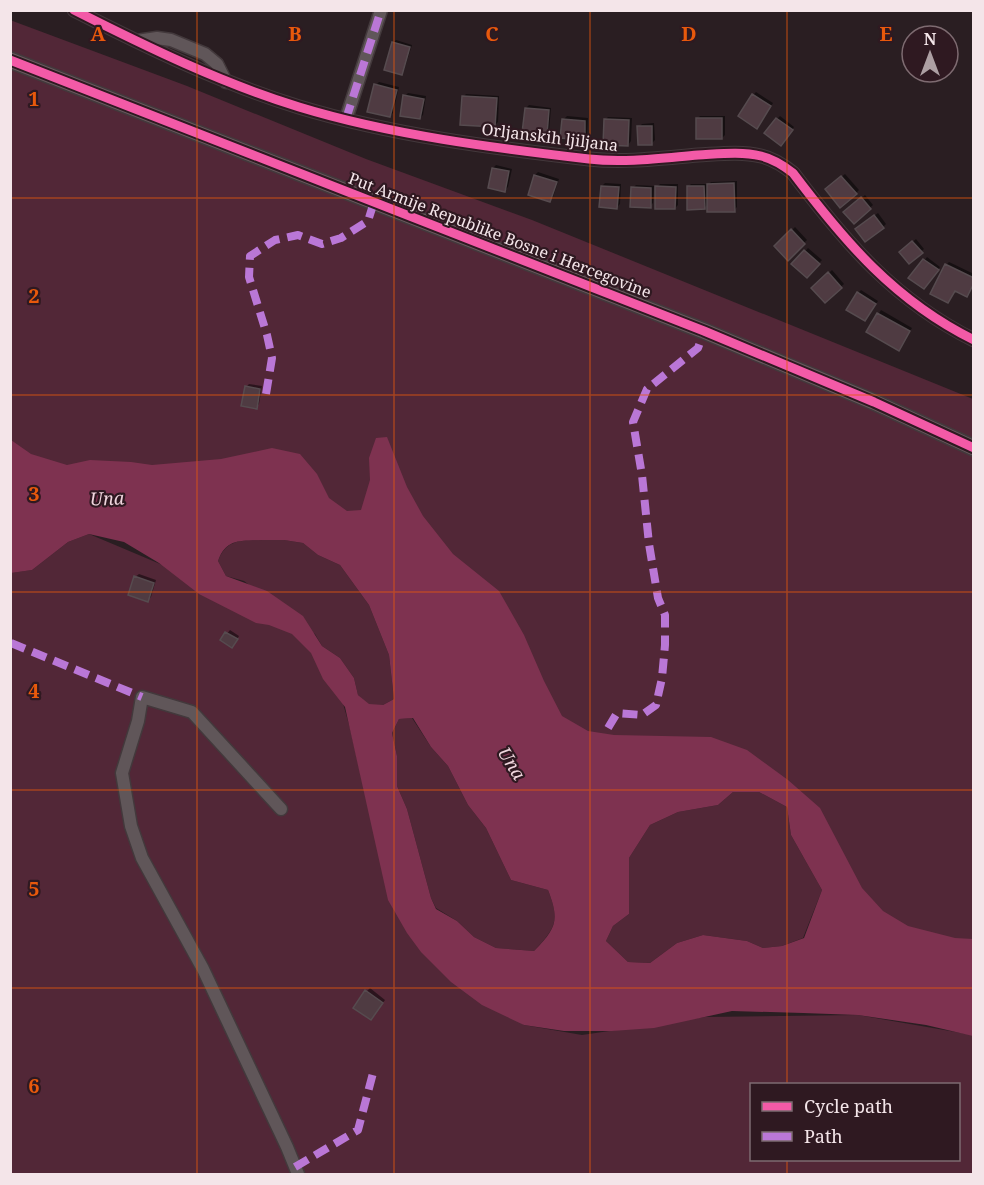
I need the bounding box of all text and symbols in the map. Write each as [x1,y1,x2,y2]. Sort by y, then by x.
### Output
text: A [90,20,106,47]
text: B [288,20,302,47]
text: C [485,20,499,47]
text: D [681,20,697,47]
text: E [879,20,893,47]
north arrow [900,24,960,84]
text: N [924,28,937,50]
text: 1 [28,85,40,112]
street label: Orljanskih ljiljana [480,118,620,156]
street label: Put Armije Republike Bosne i Hercegovine [346,167,654,303]
text: 2 [28,282,40,309]
text: 3 [28,480,40,507]
water label: Una [89,485,125,511]
text: 4 [28,677,40,704]
water label: Una [493,742,532,784]
text: 5 [28,875,40,902]
text: 6 [28,1072,40,1099]
legend [750,1083,960,1161]
text: Cycle path [804,1094,893,1118]
text: Path [804,1124,843,1148]

